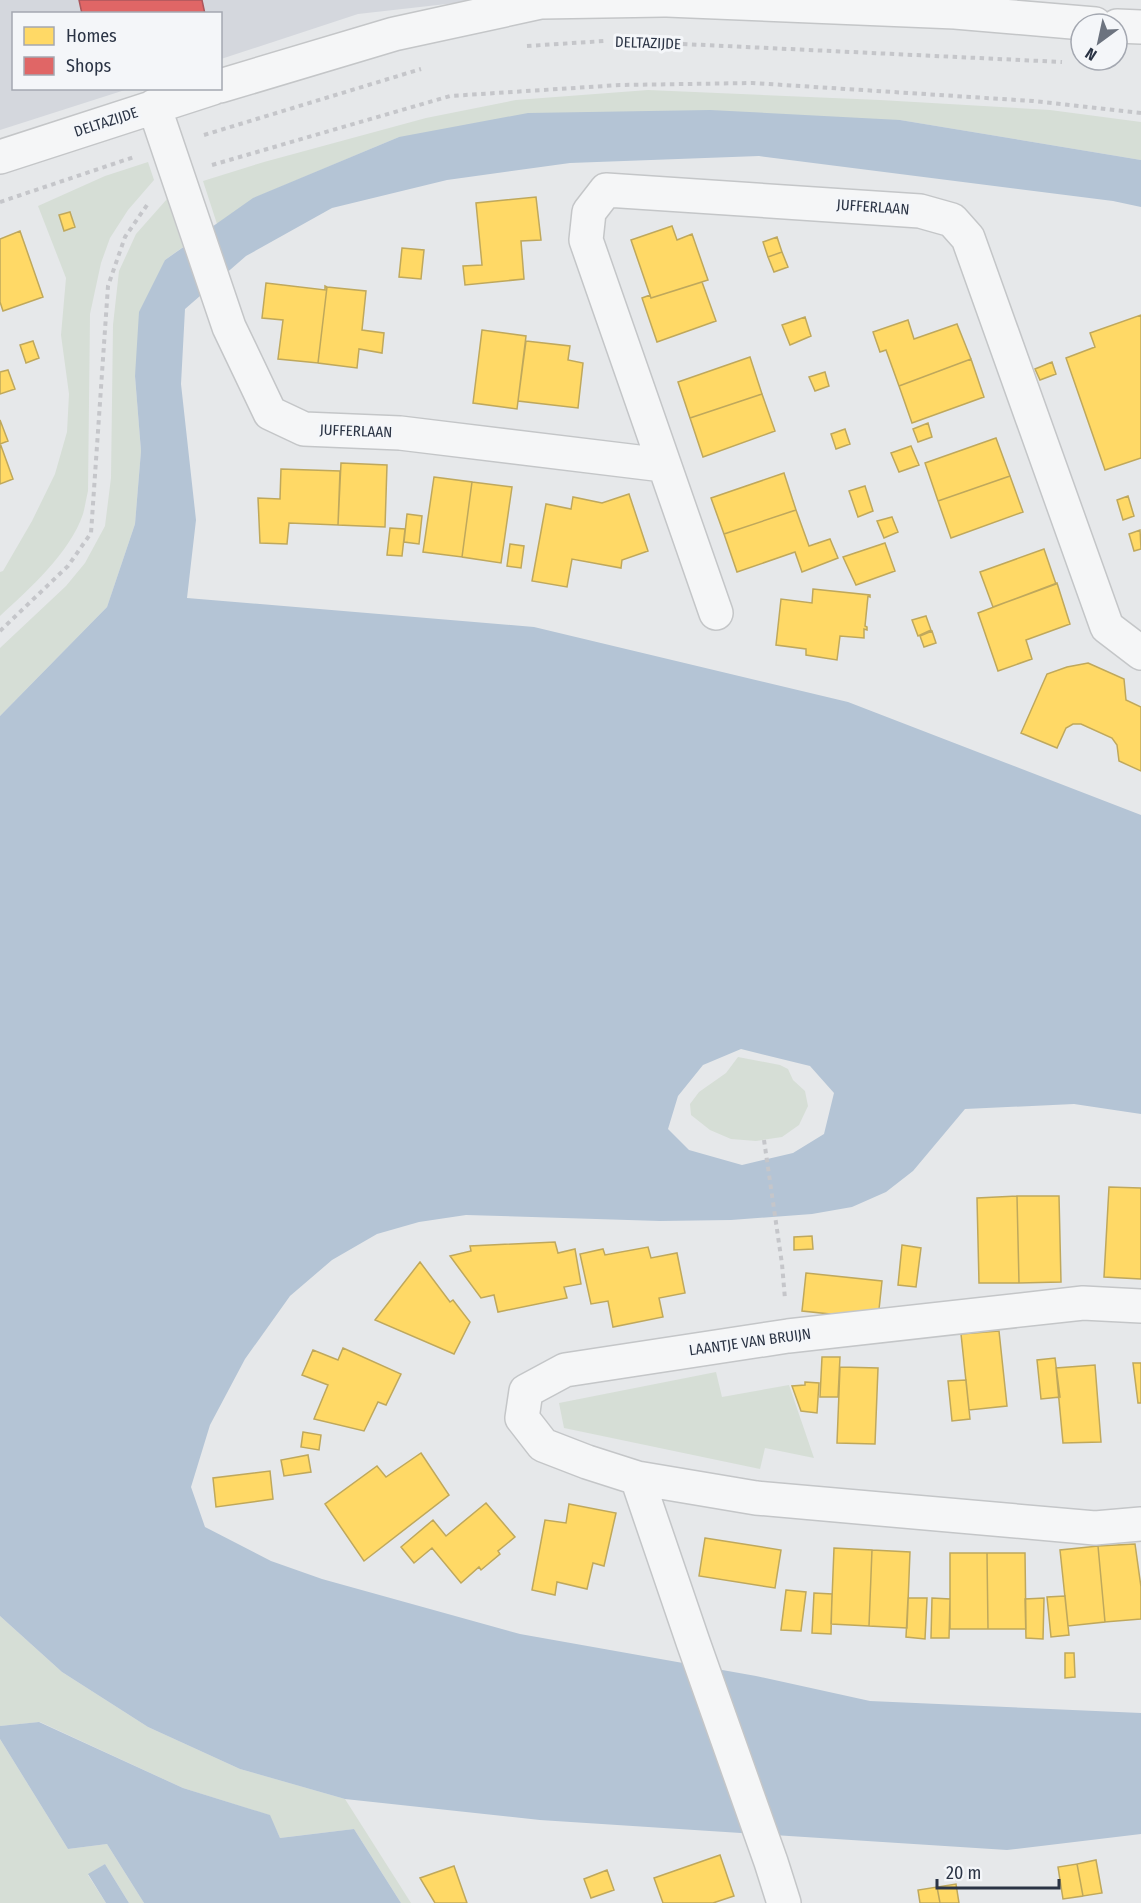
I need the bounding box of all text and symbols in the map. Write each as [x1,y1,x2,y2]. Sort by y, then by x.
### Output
legend [12,12,222,90]
north arrow [1069,12,1129,72]
text: Homes [66,25,117,47]
street label: DELTAZIJDE [615,33,681,53]
text: N [1082,44,1100,65]
text: Shops [66,55,111,77]
street label: DELTAZIJDE [72,103,140,141]
street label: JUFFERLAAN [836,195,910,219]
street label: JUFFERLAAN [319,421,393,441]
street label: LAANTJE VAN BRUIJN [688,1325,812,1359]
scale bar [937,1852,1058,1890]
text: 20 m [946,1862,981,1884]

